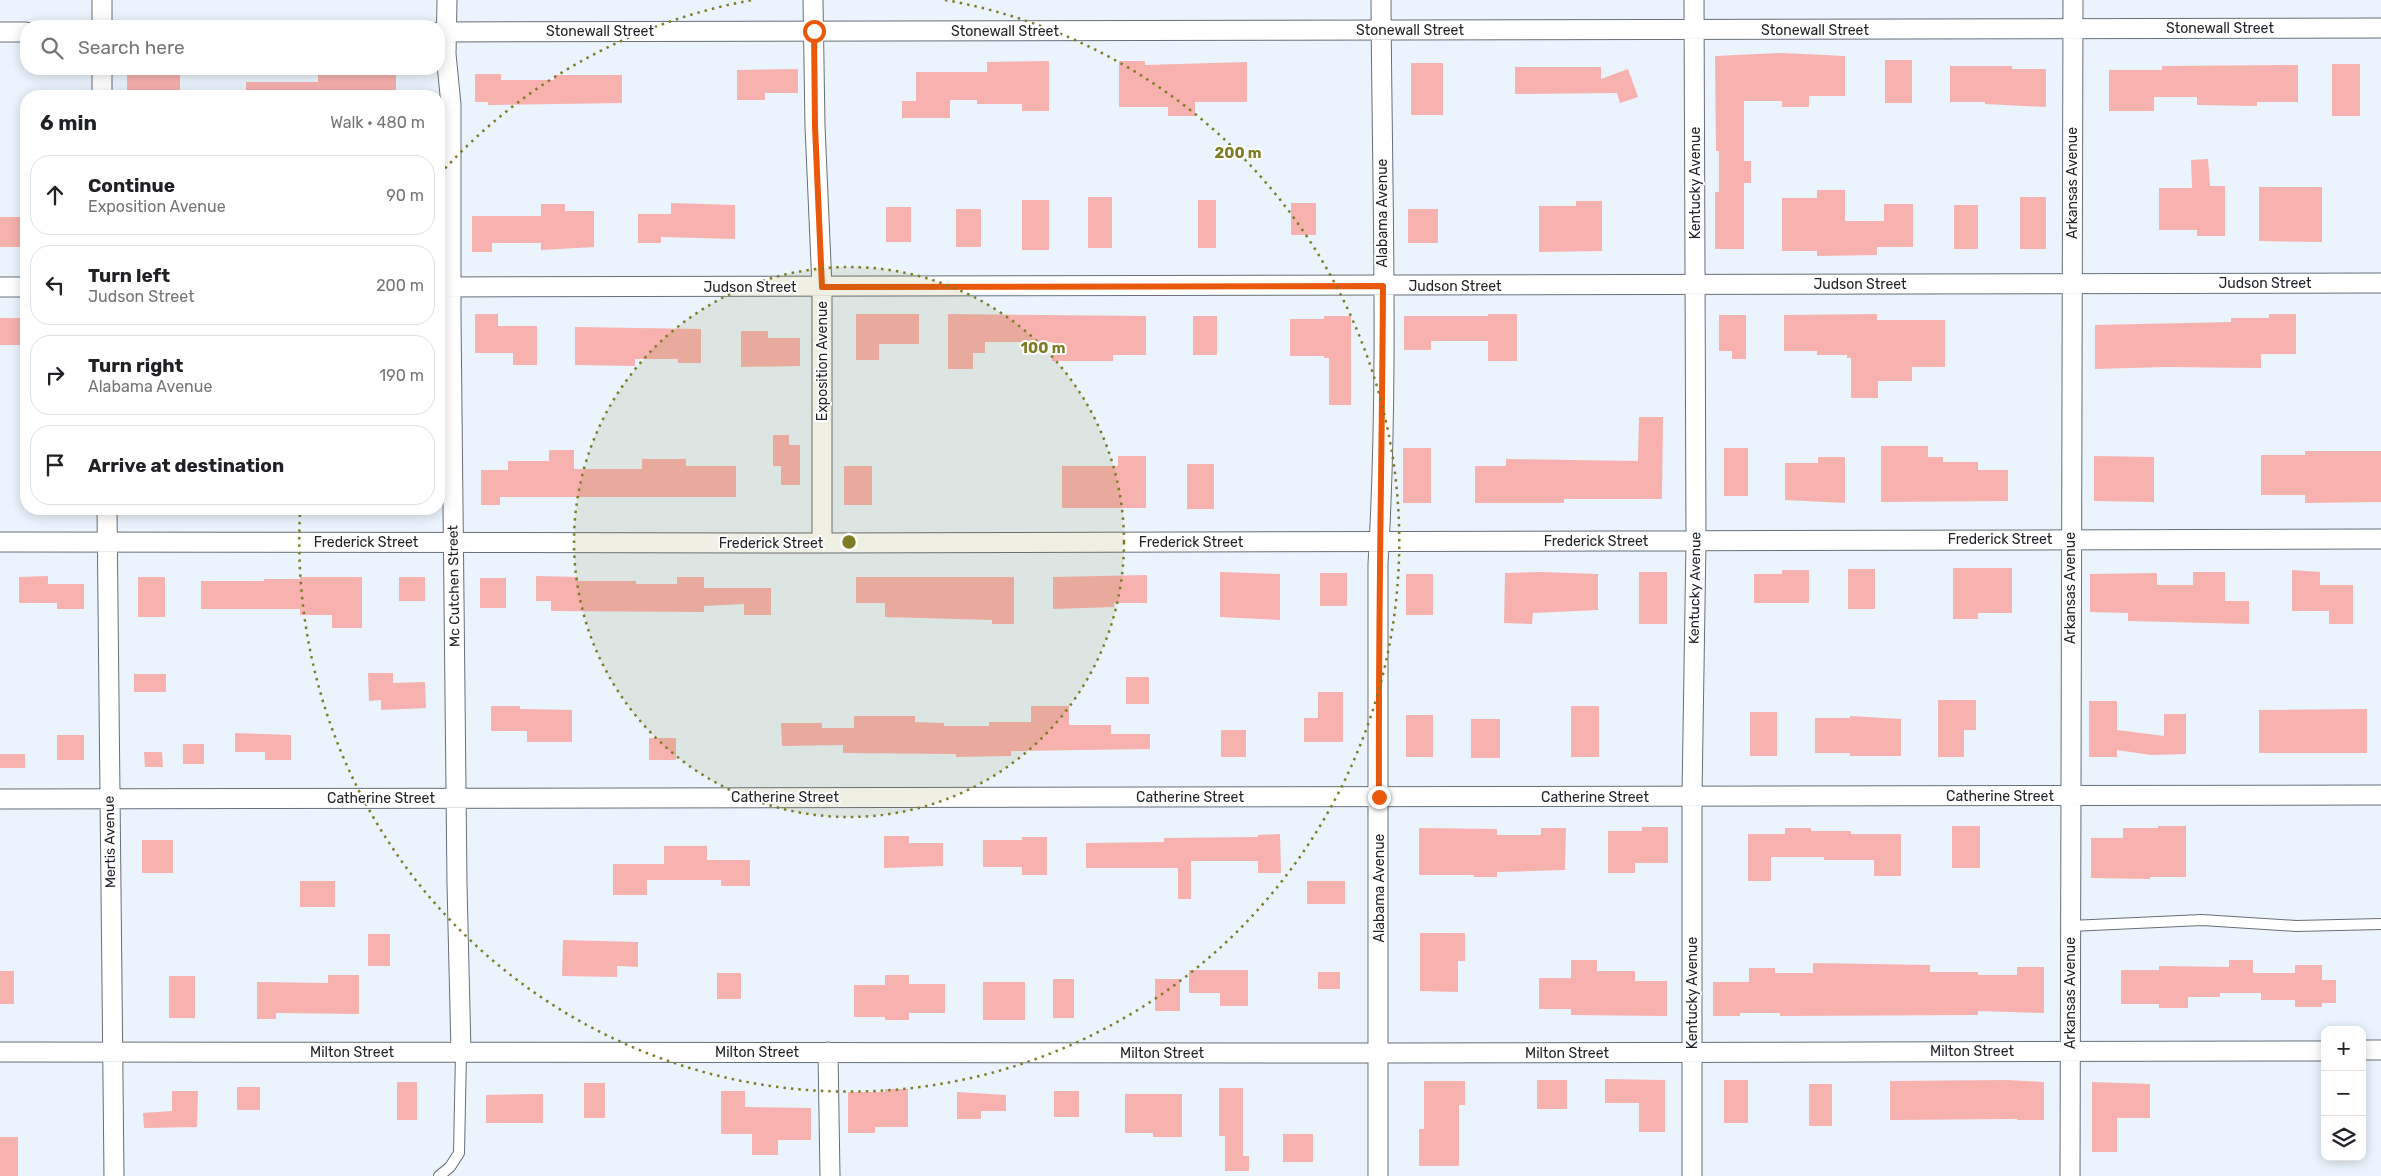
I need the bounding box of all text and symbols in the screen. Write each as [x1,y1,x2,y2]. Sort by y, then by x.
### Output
search box [20,20,445,75]
route start [803,20,826,43]
street label: Stonewall Street [2166,20,2274,37]
street label: Stonewall Street [1356,22,1464,39]
street label: Stonewall Street [1761,22,1869,39]
street label: Stonewall Street [546,23,654,40]
street label: Stonewall Street [951,23,1059,40]
icon: search [38,34,66,62]
text: Search here [78,36,185,59]
text: 6 min [40,110,97,135]
text: Walk · 480 m [330,113,425,132]
street label: Kentucky Avenue [1687,127,1704,239]
street label: Arkansas Avenue [2064,127,2081,239]
text: 200 m [1214,144,1262,162]
street label: Alabama Avenue [1374,158,1391,267]
text: Continue [88,174,175,197]
icon: ahead [41,181,69,209]
text: 90 m [386,186,424,205]
text: Exposition Avenue [88,197,226,216]
text: Turn left [88,264,170,287]
icon: left [41,271,69,299]
street label: Judson Street [2218,275,2312,292]
text: 200 m [376,276,424,295]
street label: Judson Street [1813,276,1907,293]
street label: Judson Street [1408,278,1502,295]
street label: Judson Street [703,279,797,296]
text: Judson Street [88,287,194,306]
street label: Exposition Avenue [814,301,831,421]
text: 100 m [1021,339,1065,357]
text: Turn right [88,354,183,377]
icon: right [41,361,69,389]
text: 190 m [379,366,424,385]
text: Alabama Avenue [88,377,212,396]
icon: arrive [41,451,69,479]
text: Arrive at destination [88,454,284,477]
street label: Mc Cutchen Street [444,524,464,647]
street label: Kentucky Avenue [1686,531,1704,644]
street label: Frederick Street [1948,531,2053,548]
street label: Arkansas Avenue [2062,532,2079,644]
centre of rings [840,533,858,551]
street label: Frederick Street [1544,533,1649,550]
street label: Frederick Street [314,534,419,551]
street label: Frederick Street [1139,534,1244,551]
street label: Frederick Street [719,535,824,552]
route end [1368,786,1391,809]
street label: Catherine Street [1946,788,2054,805]
street label: Catherine Street [731,789,839,806]
street label: Catherine Street [1136,789,1244,806]
street label: Catherine Street [1541,789,1649,806]
street label: Catherine Street [327,790,435,807]
street label: Mertis Avenue [101,796,119,888]
street label: Alabama Avenue [1371,833,1388,942]
street label: Kentucky Avenue [1684,937,1701,1049]
street label: Arkansas Avenue [2062,937,2079,1049]
map controls [2321,1026,2366,1161]
button: + [2321,1026,2366,1071]
street label: Milton Street [1930,1043,2014,1060]
street label: Milton Street [310,1044,394,1061]
street label: Milton Street [715,1044,799,1061]
street label: Milton Street [1120,1045,1204,1062]
street label: Milton Street [1525,1045,1609,1062]
button: − [2321,1071,2366,1116]
button: layers [2321,1116,2366,1161]

